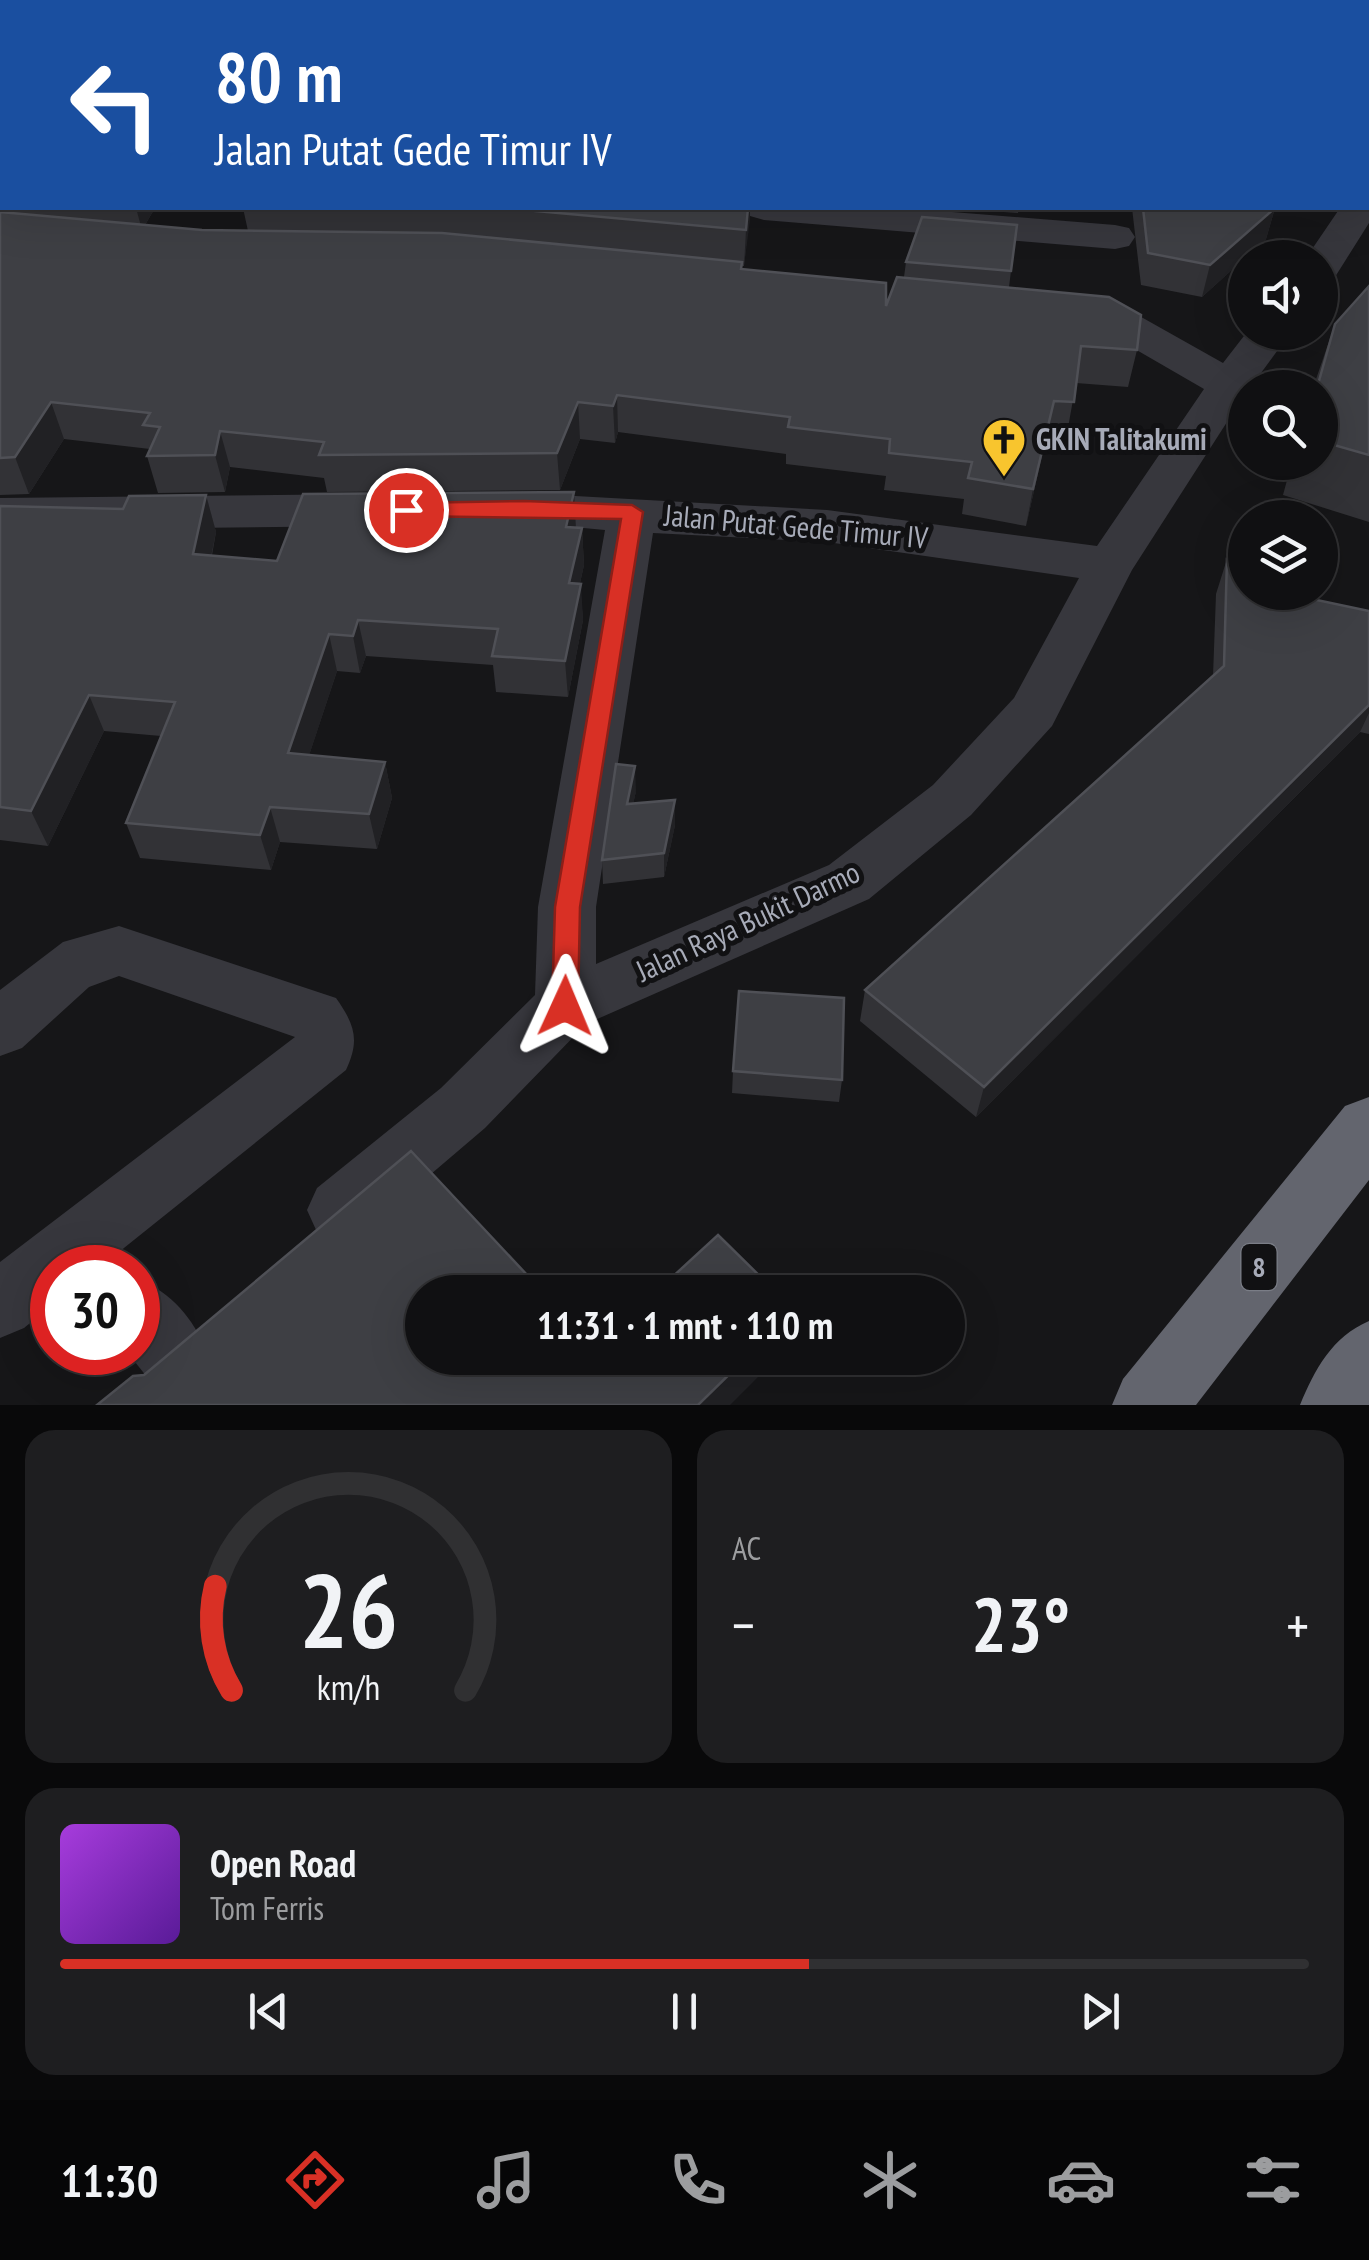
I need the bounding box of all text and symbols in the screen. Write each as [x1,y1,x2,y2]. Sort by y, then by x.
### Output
text: 80 m [215,31,343,121]
icon: left [50,40,180,170]
text: Jalan Putat Gede Timur IV [215,119,612,177]
map controls [1228,240,1338,610]
button: sound [1228,240,1338,350]
button: search [1228,370,1338,480]
church icon: GKIN Talitakumi [981,417,1027,478]
place label: GKIN Talitakumi [1036,419,1207,458]
pin [364,468,449,553]
icon: arrive [379,483,434,538]
street label: Jalan Putat Gede Timur IV [662,494,930,556]
button: layers [1228,500,1338,610]
street label: Jalan Raya Bukit Darmo [628,852,865,990]
position arrow [513,954,617,1058]
road number: 8 [1242,1244,1276,1290]
speed limit sign: 30 [30,1245,160,1375]
text: 11:31 · 1 mnt · 110 m [537,1300,833,1349]
text: AC [732,1527,761,1569]
text: 26 [299,1542,398,1677]
text: 23° [971,1576,1070,1673]
text: − [732,1589,755,1660]
text: + [1286,1589,1309,1660]
text: km/h [317,1664,380,1710]
text: Open Road [210,1838,356,1887]
text: Tom Ferris [210,1887,324,1929]
icon: previous [241,1984,296,2039]
icon: pause [657,1984,712,2039]
icon: next [1073,1984,1128,2039]
icon: directions [280,2145,350,2215]
icon: music [471,2145,541,2215]
icon: phone [663,2145,733,2215]
icon: climate [855,2145,925,2215]
icon: car [1046,2145,1116,2215]
icon: filters [1238,2145,1308,2215]
text: 11:30 [61,2151,158,2209]

